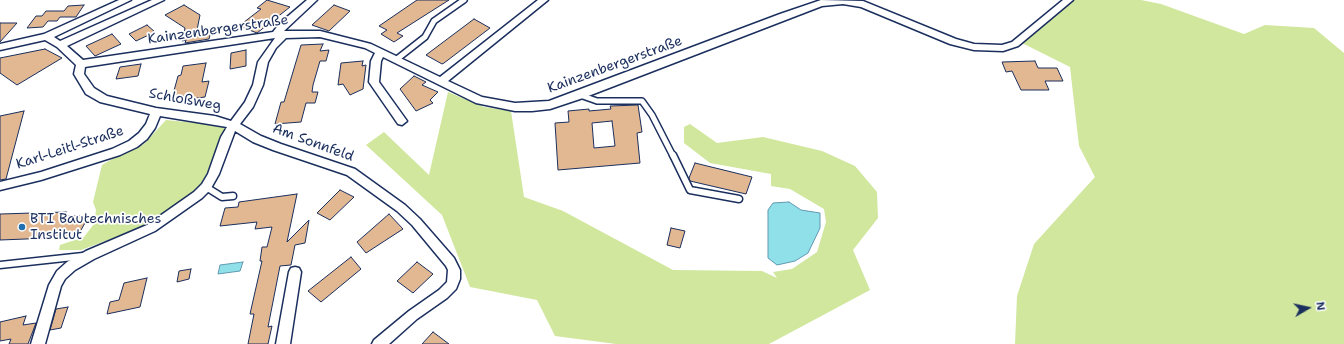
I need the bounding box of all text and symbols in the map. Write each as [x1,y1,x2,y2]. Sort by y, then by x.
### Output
street label: Kainzenbergerstraße [147,12,289,48]
street label: Kainzenbergerstraße [545,33,685,97]
street label: Schloßweg [147,85,223,115]
street label: Am Sonnfeld [270,121,356,165]
street label: Karl-Leitl-Straße [14,123,126,173]
place label: BTI Bautechnisches Institut [30,211,161,244]
marker: BTI Bautechnisches Institut [17,222,27,232]
north arrow [1288,288,1328,328]
text: N [1312,301,1328,312]

